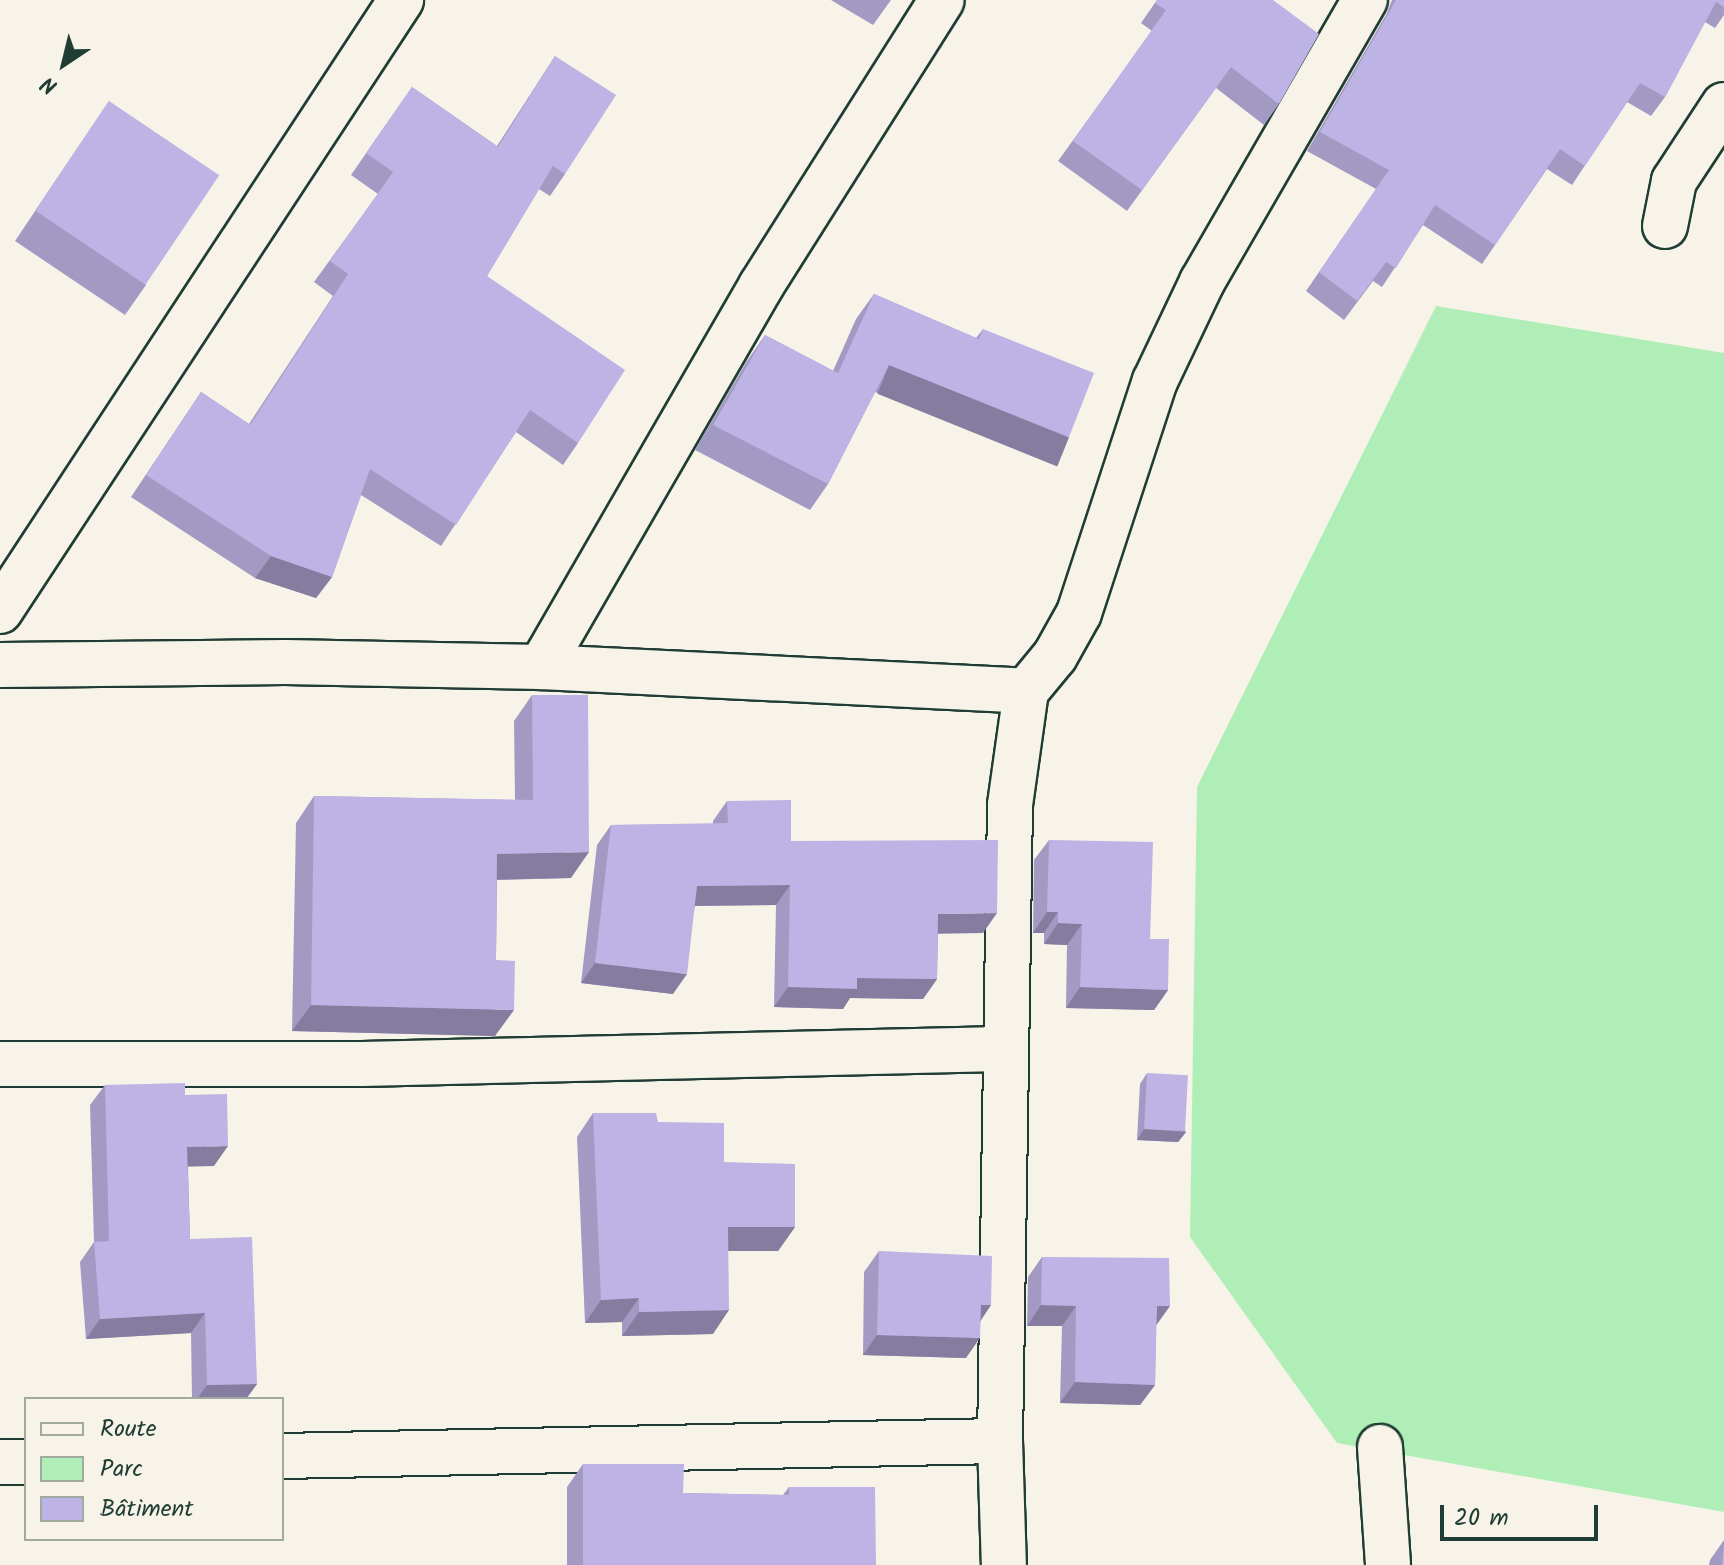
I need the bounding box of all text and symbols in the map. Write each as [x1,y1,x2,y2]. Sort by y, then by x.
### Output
north arrow [24,24,104,104]
text: N [34,66,66,102]
legend [24,1397,284,1541]
text: Route [100,1410,157,1449]
text: Parc [100,1450,143,1489]
scale bar [1444,1489,1602,1539]
text: Bâtiment [100,1490,194,1529]
text: 20 m [1454,1499,1509,1538]

